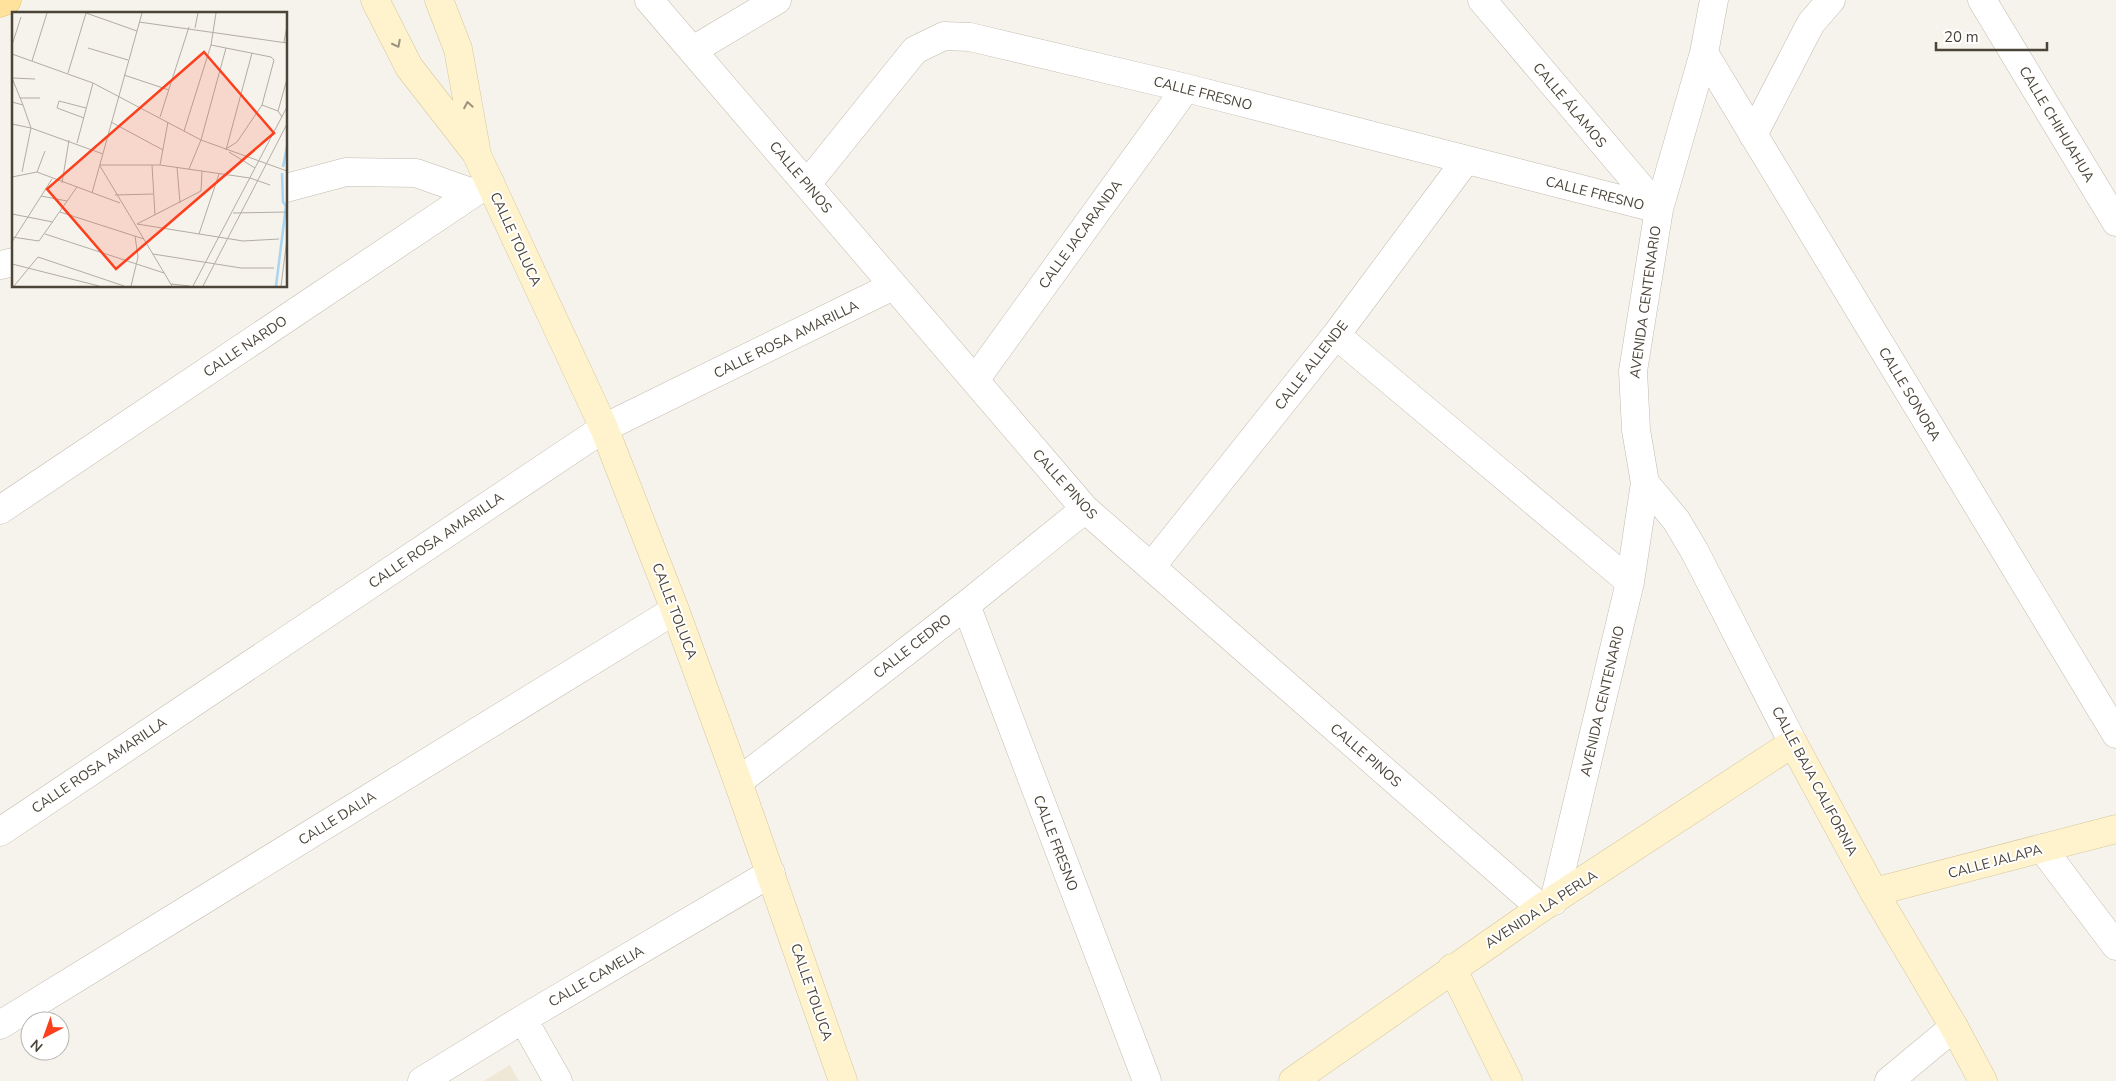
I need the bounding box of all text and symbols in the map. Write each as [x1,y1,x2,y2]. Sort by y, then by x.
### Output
inset map [12,12,288,288]
scale bar [1936,20,2047,52]
text: 20 m [1944,27,1979,47]
one-way arrow [391,38,401,47]
street label: CALLE ÁLAMOS [1528,59,1611,152]
street label: CALLE CHIHUAHUA [2014,63,2099,186]
street label: CALLE FRESNO [1152,72,1254,115]
one-way arrow [464,101,474,110]
street label: CALLE PINOS [765,137,837,218]
street label: CALLE FRESNO [1544,172,1646,215]
street label: CALLE JACARANDA [1034,176,1126,293]
street label: CALLE TOLUCA [485,189,546,289]
street label: AVENIDA CENTENARIO [1625,224,1666,380]
street label: CALLE ROSA AMARILLA [710,296,862,383]
street label: CALLE NARDO [200,311,291,382]
street label: CALLE ALLENDE [1270,317,1352,414]
street label: CALLE SONORA [1874,344,1945,445]
street label: CALLE PINOS [1028,445,1102,524]
street label: CALLE ROSA AMARILLA [365,488,508,593]
street label: CALLE TOLUCA [647,560,702,662]
street label: CALLE CEDRO [869,610,955,683]
street label: AVENIDA CENTENARIO [1576,624,1629,778]
street label: CALLE BAJA CALIFORNIA [1767,703,1862,859]
street label: CALLE ROSA AMARILLA [28,713,171,818]
street label: CALLE PINOS [1326,719,1406,792]
street label: CALLE DALIA [295,787,380,850]
street label: CALLE FRESNO [1029,793,1083,894]
street label: CALLE JALAPA [1946,840,2044,883]
street label: AVENIDA LA PERLA [1481,866,1601,953]
street label: CALLE CAMELIA [545,941,647,1011]
street label: CALLE TOLUCA [786,941,837,1043]
north arrow [20,1011,70,1061]
text: N [27,1035,47,1056]

